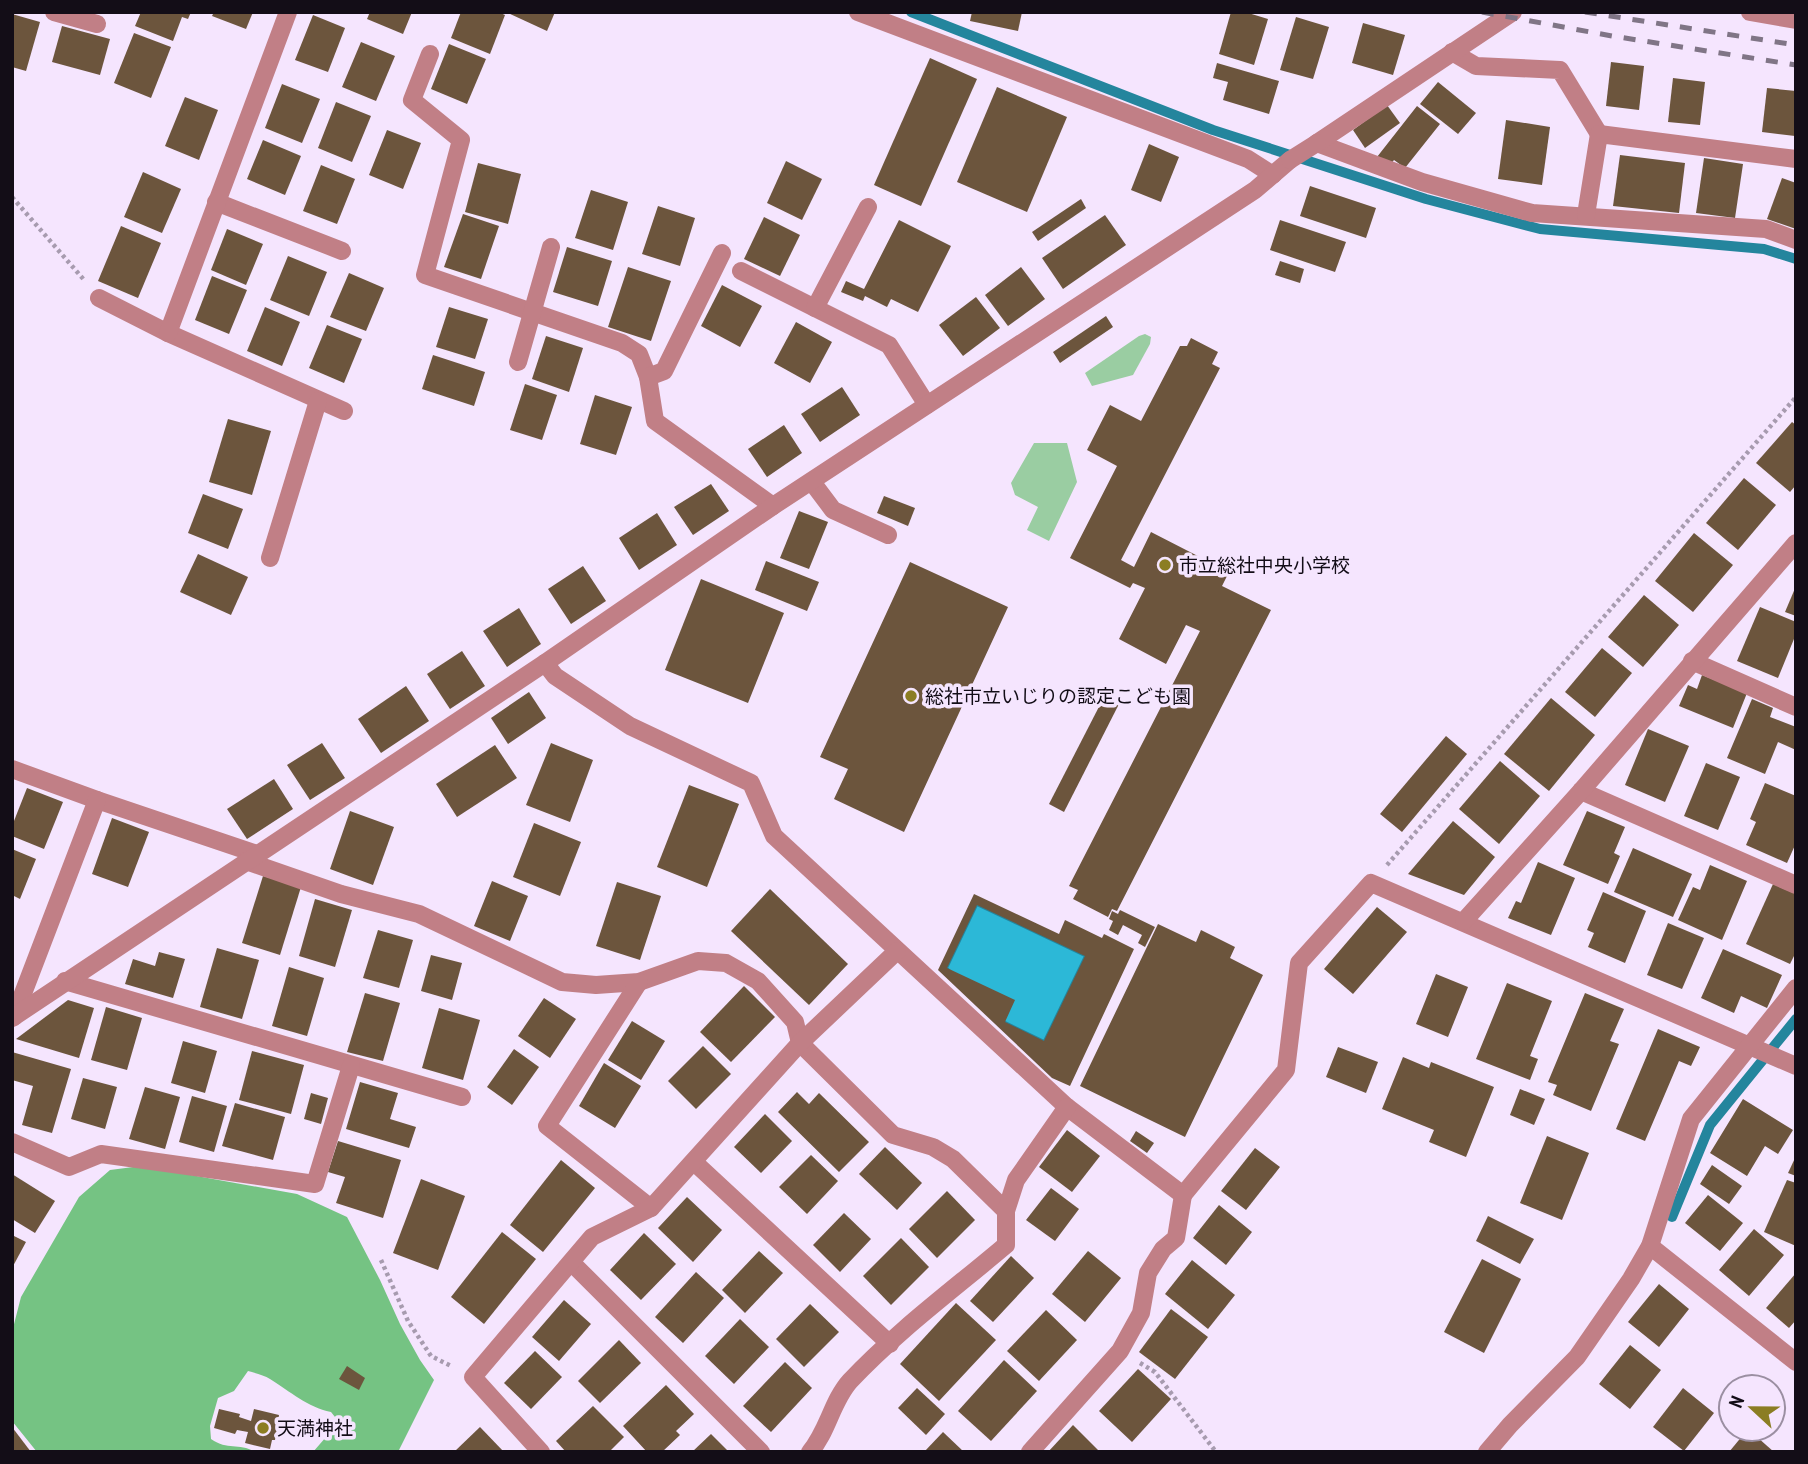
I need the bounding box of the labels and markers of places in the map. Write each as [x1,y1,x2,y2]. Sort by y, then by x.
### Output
place label: 市立総社中央小学校 [1179,553,1350,577]
marker: 市立総社中央小学校 [1157,557,1173,573]
place label: 総社市立いじりの認定こども園 [925,684,1191,708]
marker: 総社市立いじりの認定こども園 [903,688,919,704]
place label: 天満神社 [277,1416,353,1440]
marker: 天満神社 [255,1420,271,1436]

